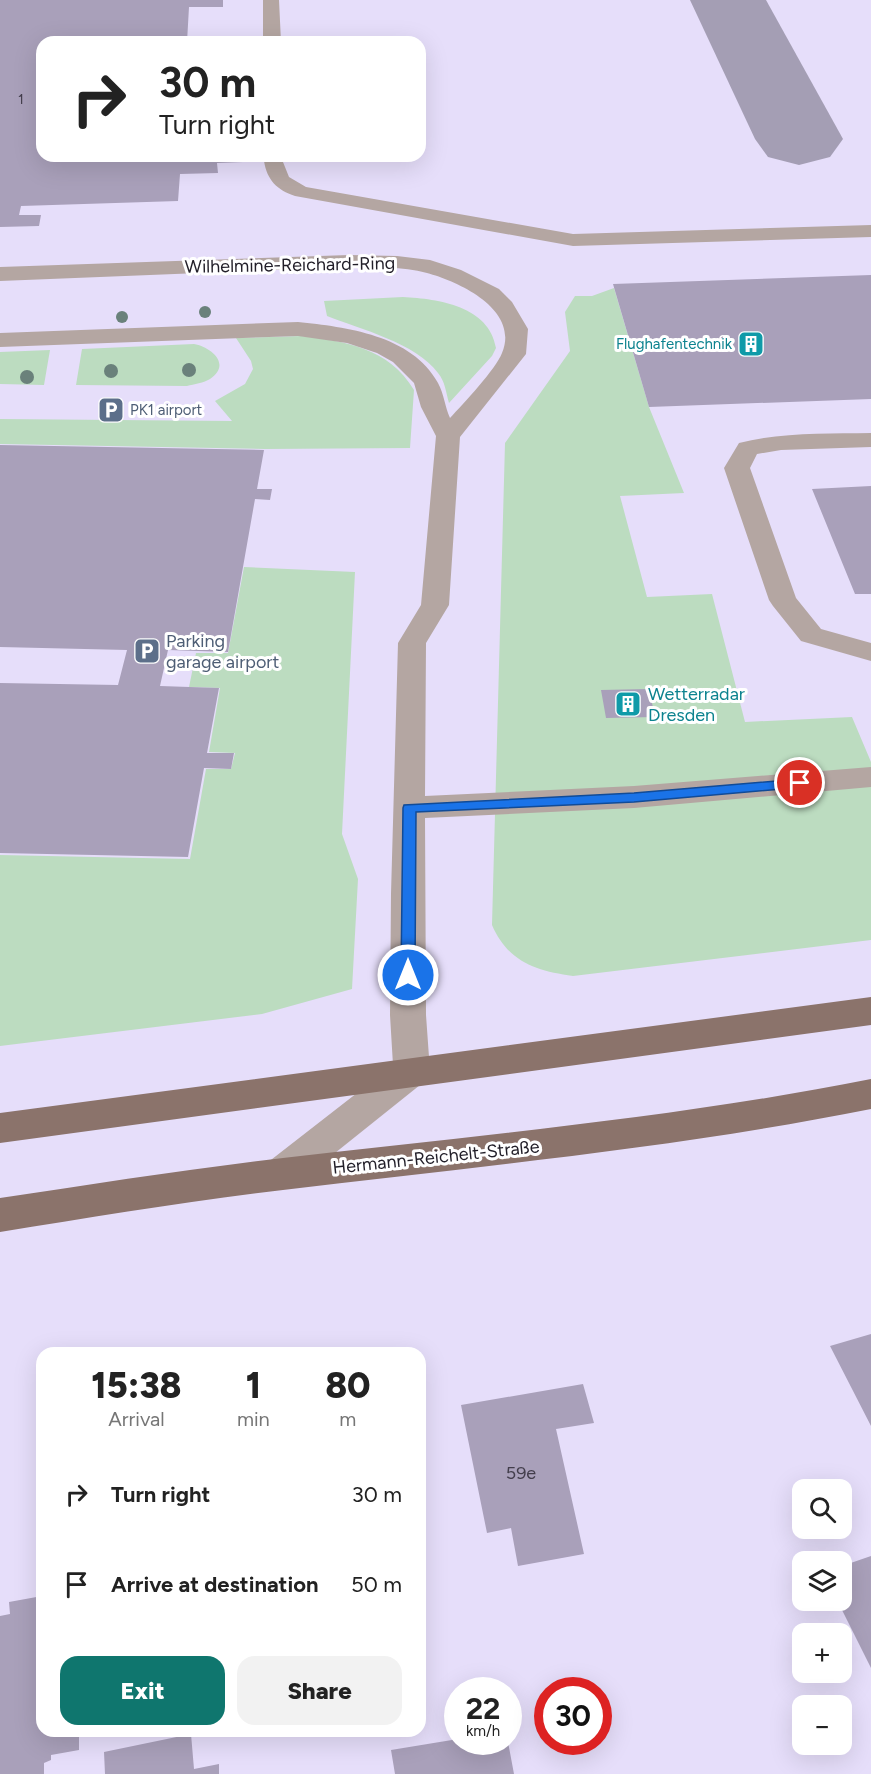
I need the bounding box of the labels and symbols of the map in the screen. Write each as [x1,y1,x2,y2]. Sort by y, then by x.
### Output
house number: 1 [18,91,24,108]
street label: Wilhelmine-Reichard-Ring [185,252,395,278]
building icon: Flughafentechnik [736,329,766,359]
place label: Flughafentechnik [616,335,733,353]
parking icon: PK1 airport [96,395,126,425]
place label: PK1 airport [130,401,203,419]
place label: Parking garage airport [166,630,279,673]
parking icon: Parking garage airport [132,636,162,666]
place label: Wetterradar Dresden [648,683,745,726]
building icon: Wetterradar Dresden [613,689,643,719]
pin [774,757,825,808]
position arrow [376,943,440,1007]
street label: Hermann-Reichelt-Straße [332,1135,541,1179]
house number: 59e [506,1462,536,1484]
speed limit sign: 30 [534,1677,612,1755]

